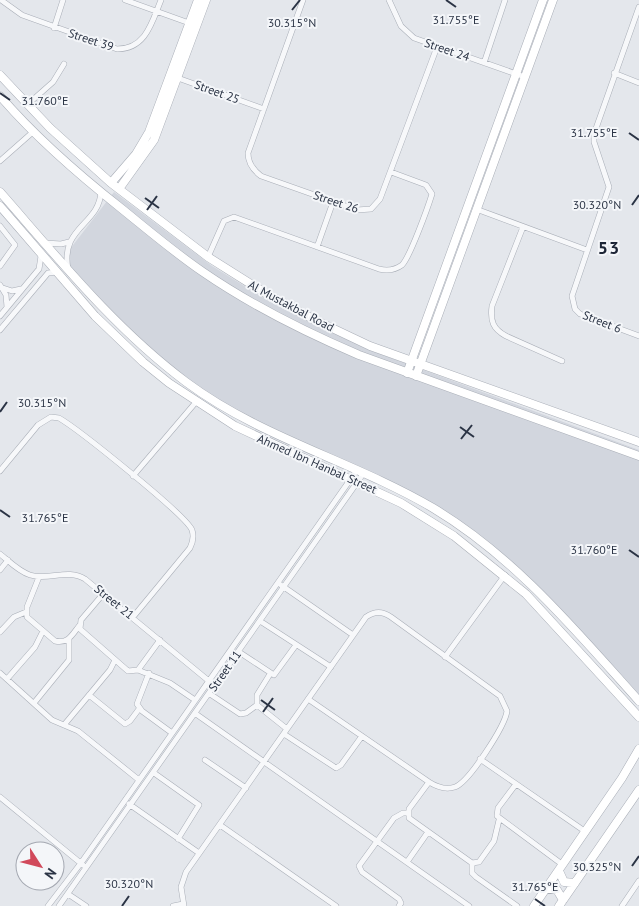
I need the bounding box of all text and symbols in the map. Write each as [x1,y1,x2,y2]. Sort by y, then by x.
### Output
text: 31.755°E [433,12,479,27]
text: 30.315°N [268,15,316,30]
street label: Street 39 [67,25,116,54]
street label: Street 24 [423,35,472,64]
street label: Street 25 [193,76,242,107]
text: 31.760°E [22,93,68,108]
text: 31.755°E [571,125,617,140]
street label: Street 26 [312,187,361,216]
text: 30.320°N [573,197,621,212]
district label: 53 [598,236,620,259]
street label: Al Mustakbal Road [246,277,337,334]
street label: Street 6 [581,307,624,336]
text: 30.315°N [18,395,66,410]
street label: Ahmed Ibn Hanbal Street [255,430,379,497]
text: 31.765°E [22,510,68,525]
text: 31.760°E [571,542,617,557]
street label: Street 21 [91,581,137,622]
street label: Street 11 [205,647,244,694]
north arrow [15,841,65,891]
text: 30.325°N [573,859,621,874]
text: N [41,865,61,883]
text: 30.320°N [105,876,153,891]
text: 31.765°E [512,879,558,894]

